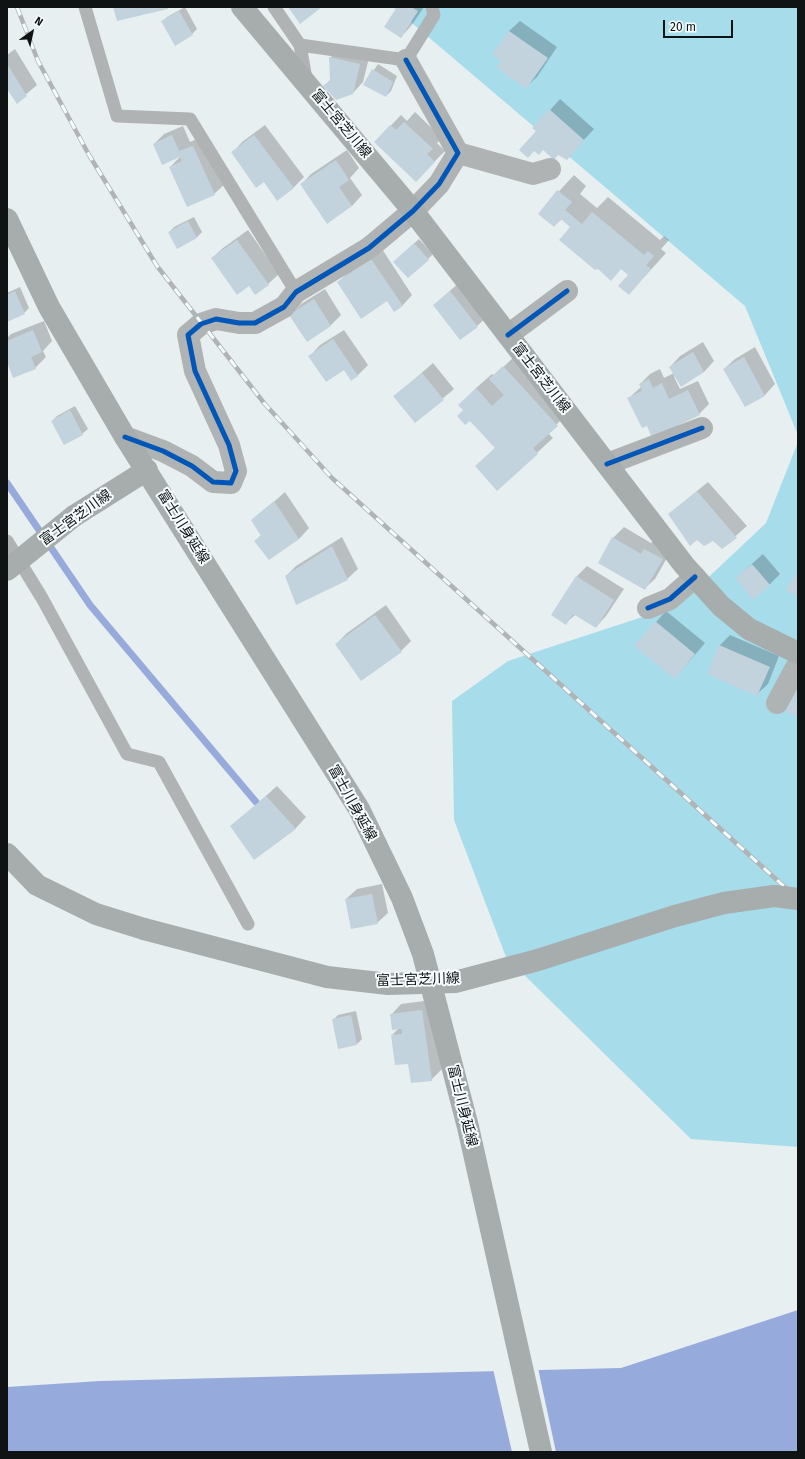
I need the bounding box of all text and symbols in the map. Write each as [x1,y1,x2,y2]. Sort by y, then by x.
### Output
north arrow [12,12,52,52]
scale bar [665,12,735,38]
text: N [32,14,45,29]
text: 20 m [670,20,696,34]
street label: 富士宮芝川線 [308,86,374,162]
street label: 富士宮芝川線 [509,340,573,416]
street label: 富士宮芝川線 [37,487,115,549]
street label: 富士川身延線 [154,487,212,567]
street label: 富士川身延線 [324,762,380,844]
street label: 富士宮芝川線 [376,970,460,990]
street label: 富士川身延線 [444,1063,480,1149]

